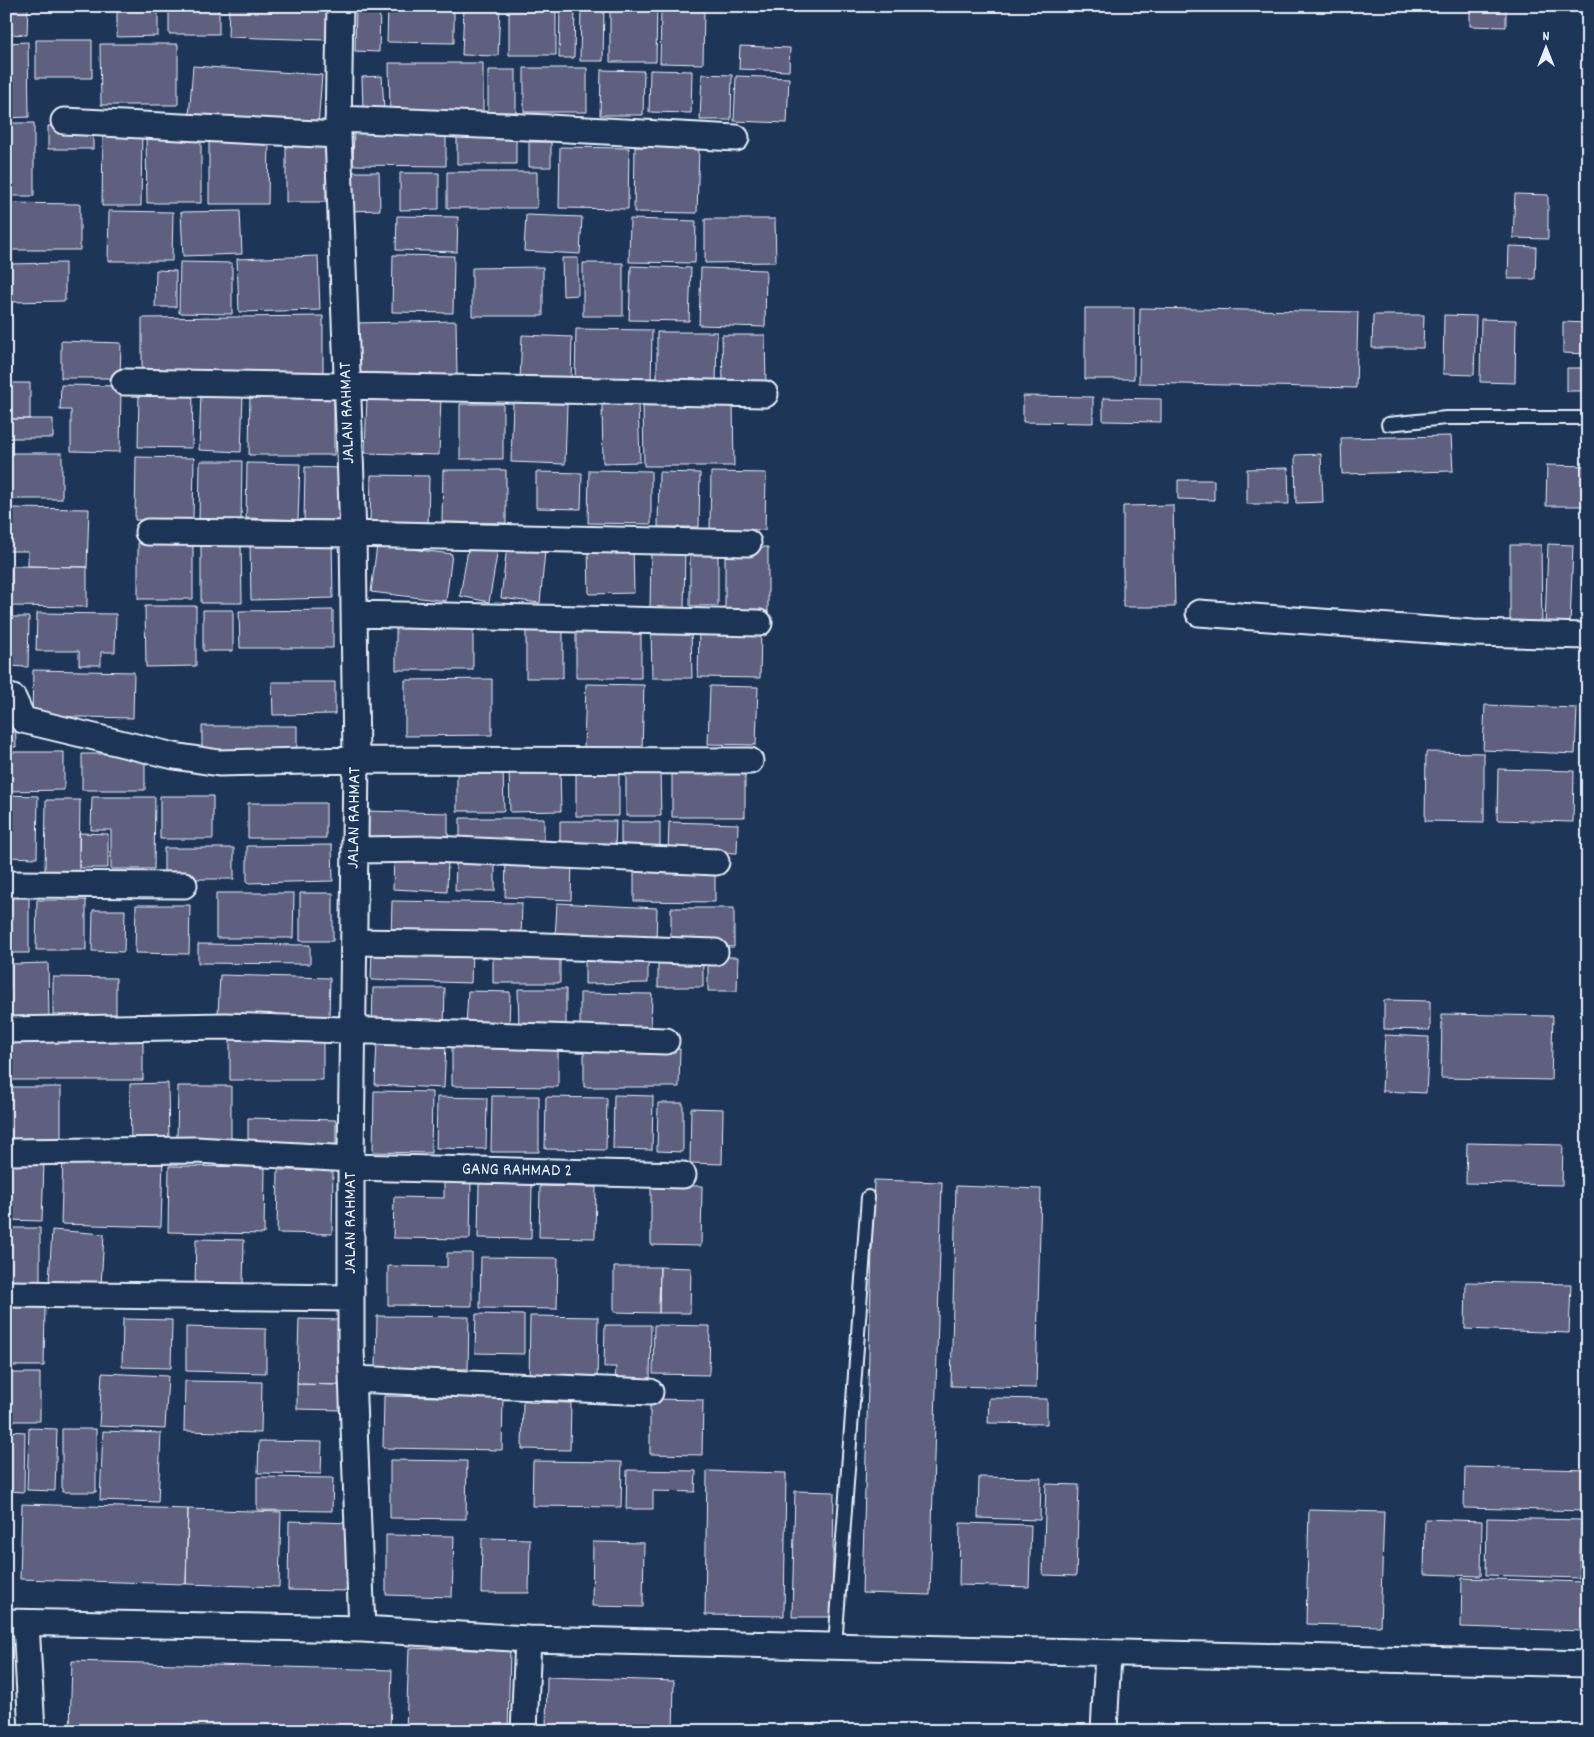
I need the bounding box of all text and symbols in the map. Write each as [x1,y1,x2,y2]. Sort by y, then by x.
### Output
north arrow [1522,22,1572,72]
text: N [1543,27,1550,47]
street label: JALAN RAHMAT [334,362,362,464]
street label: JALAN RAHMAT [342,767,368,869]
street label: GANG RAHMAD 2 [462,1158,572,1184]
street label: JALAN RAHMAT [339,1172,364,1274]

